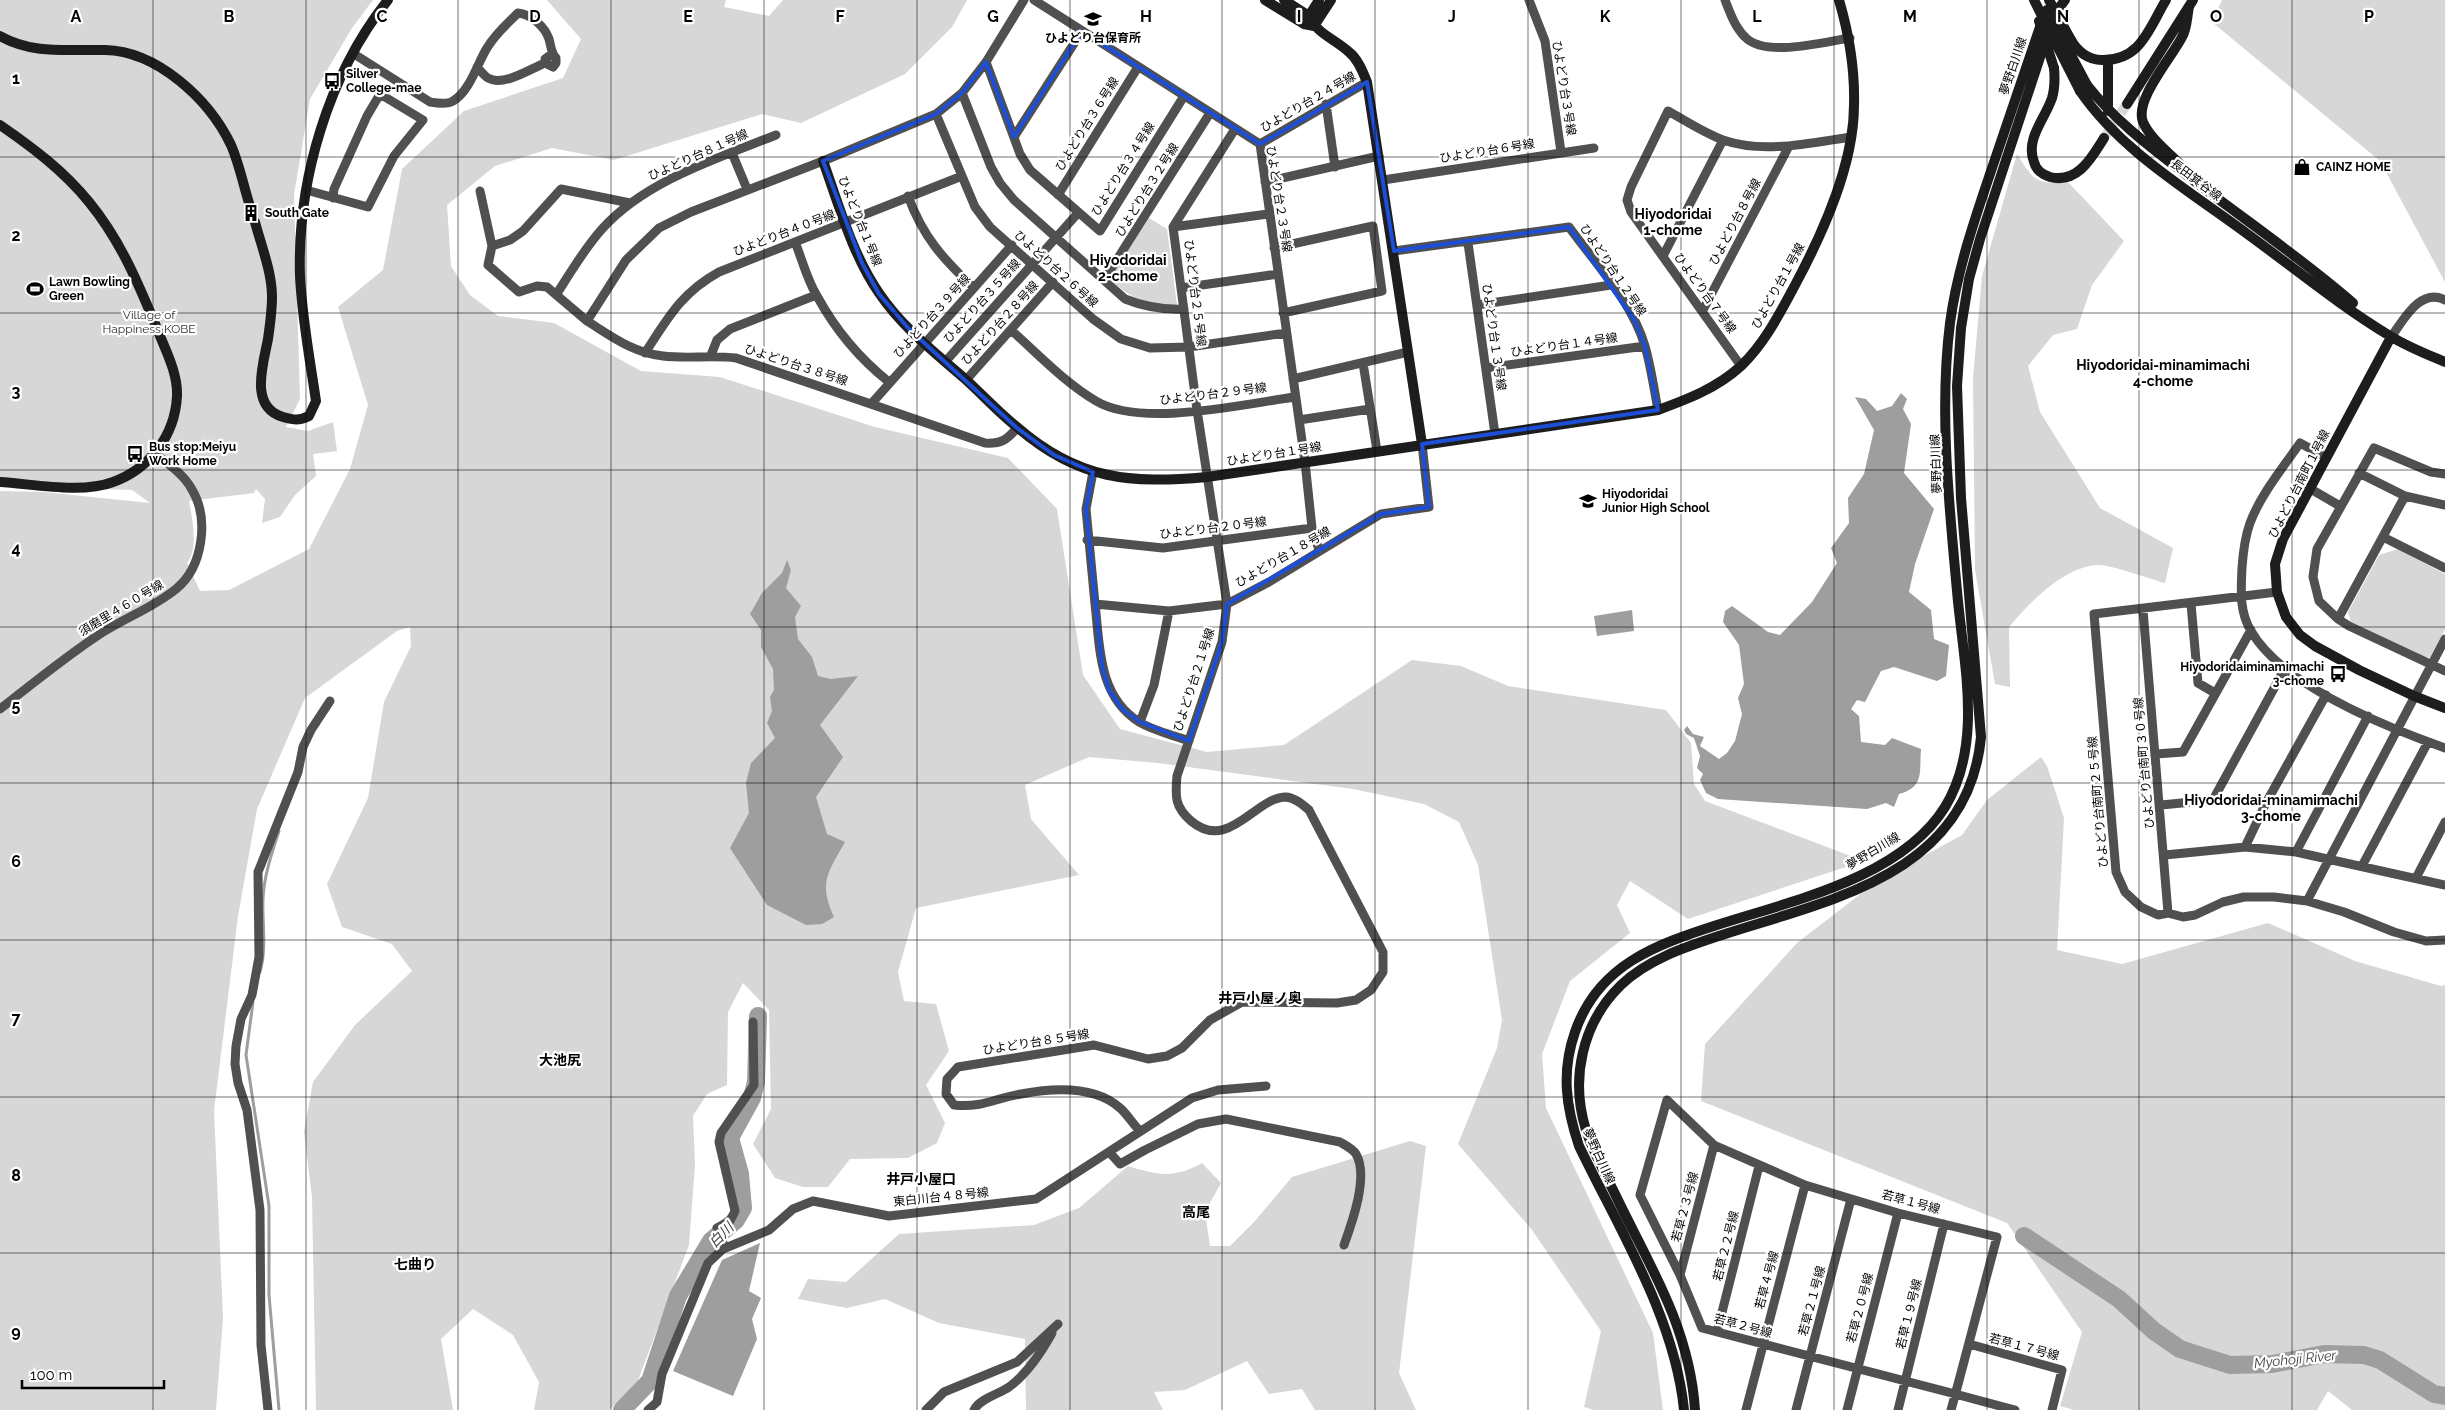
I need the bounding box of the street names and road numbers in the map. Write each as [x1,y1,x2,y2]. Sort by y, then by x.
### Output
street label: 夢野白川線 [1997,35,2029,97]
street label: ひよどり台３号線 [1550,39,1578,137]
street label: ひよどり台２４号線 [1258,69,1358,135]
street label: ひよどり台３６号線 [1052,74,1122,174]
street label: ひよどり台３４号線 [1088,119,1158,219]
street label: ひよどり台８１号線 [646,127,750,183]
street label: ひよどり台６号線 [1438,137,1536,165]
street label: ひよどり台３２号線 [1112,140,1182,240]
street label: ひよどり台２３号線 [1264,145,1294,253]
street label: 長田箕谷線 [2168,156,2224,204]
street label: ひよどり台１号線 [836,174,884,268]
street label: ひよどり台８号線 [1706,176,1764,268]
street label: ひよどり台４０号線 [731,207,837,259]
street label: ひよどり台１２号線 [1577,221,1649,319]
street label: ひよどり台２６号線 [1011,228,1101,310]
street label: ひよどり台２５号線 [1181,239,1209,347]
street label: ひよどり台１号線 [1749,241,1807,331]
street label: ひよどり台７号線 [1671,250,1739,336]
street label: ひよどり台３５号線 [941,256,1023,346]
street label: ひよどり台３９号線 [891,271,973,361]
street label: ひよどり台２８号線 [959,278,1041,368]
street label: ひよどり台１３号線 [1480,283,1508,391]
street label: ひよどり台１４号線 [1510,331,1618,359]
street label: ひよどり台３８号線 [742,342,850,388]
street label: ひよどり台２９号線 [1159,380,1267,408]
street label: ひよどり台南町１号線 [2266,427,2332,541]
street label: 夢野白川線 [1928,434,1944,494]
street label: ひよどり台１号線 [1225,440,1323,468]
street label: ひよどり台２０号線 [1159,514,1267,542]
street label: ひよどり台１８号線 [1233,524,1333,590]
street label: 須磨里４６０号線 [76,577,166,639]
street label: ひよどり台２１号線 [1171,626,1217,734]
street label: ひよどり台南町３０号線 [2131,697,2157,829]
street label: ひよどり台南町２５号線 [2085,736,2111,868]
street label: 夢野白川線 [1844,830,1902,872]
street label: ひよどり台８５号線 [982,1027,1090,1057]
street label: 夢野白川線 [1580,1126,1618,1186]
street label: 若草２３号線 [1669,1170,1701,1244]
street label: 東白川台４８号線 [893,1185,989,1209]
street label: 若草１号線 [1880,1187,1942,1217]
street label: 若草２２号線 [1710,1209,1742,1283]
street label: 若草４号線 [1752,1249,1782,1311]
street label: 若草２１号線 [1796,1264,1828,1338]
street label: 若草２０号線 [1844,1271,1876,1345]
street label: 若草１９号線 [1893,1277,1925,1351]
street label: 若草２号線 [1712,1311,1774,1341]
street label: 若草１７号線 [1987,1331,2061,1363]

